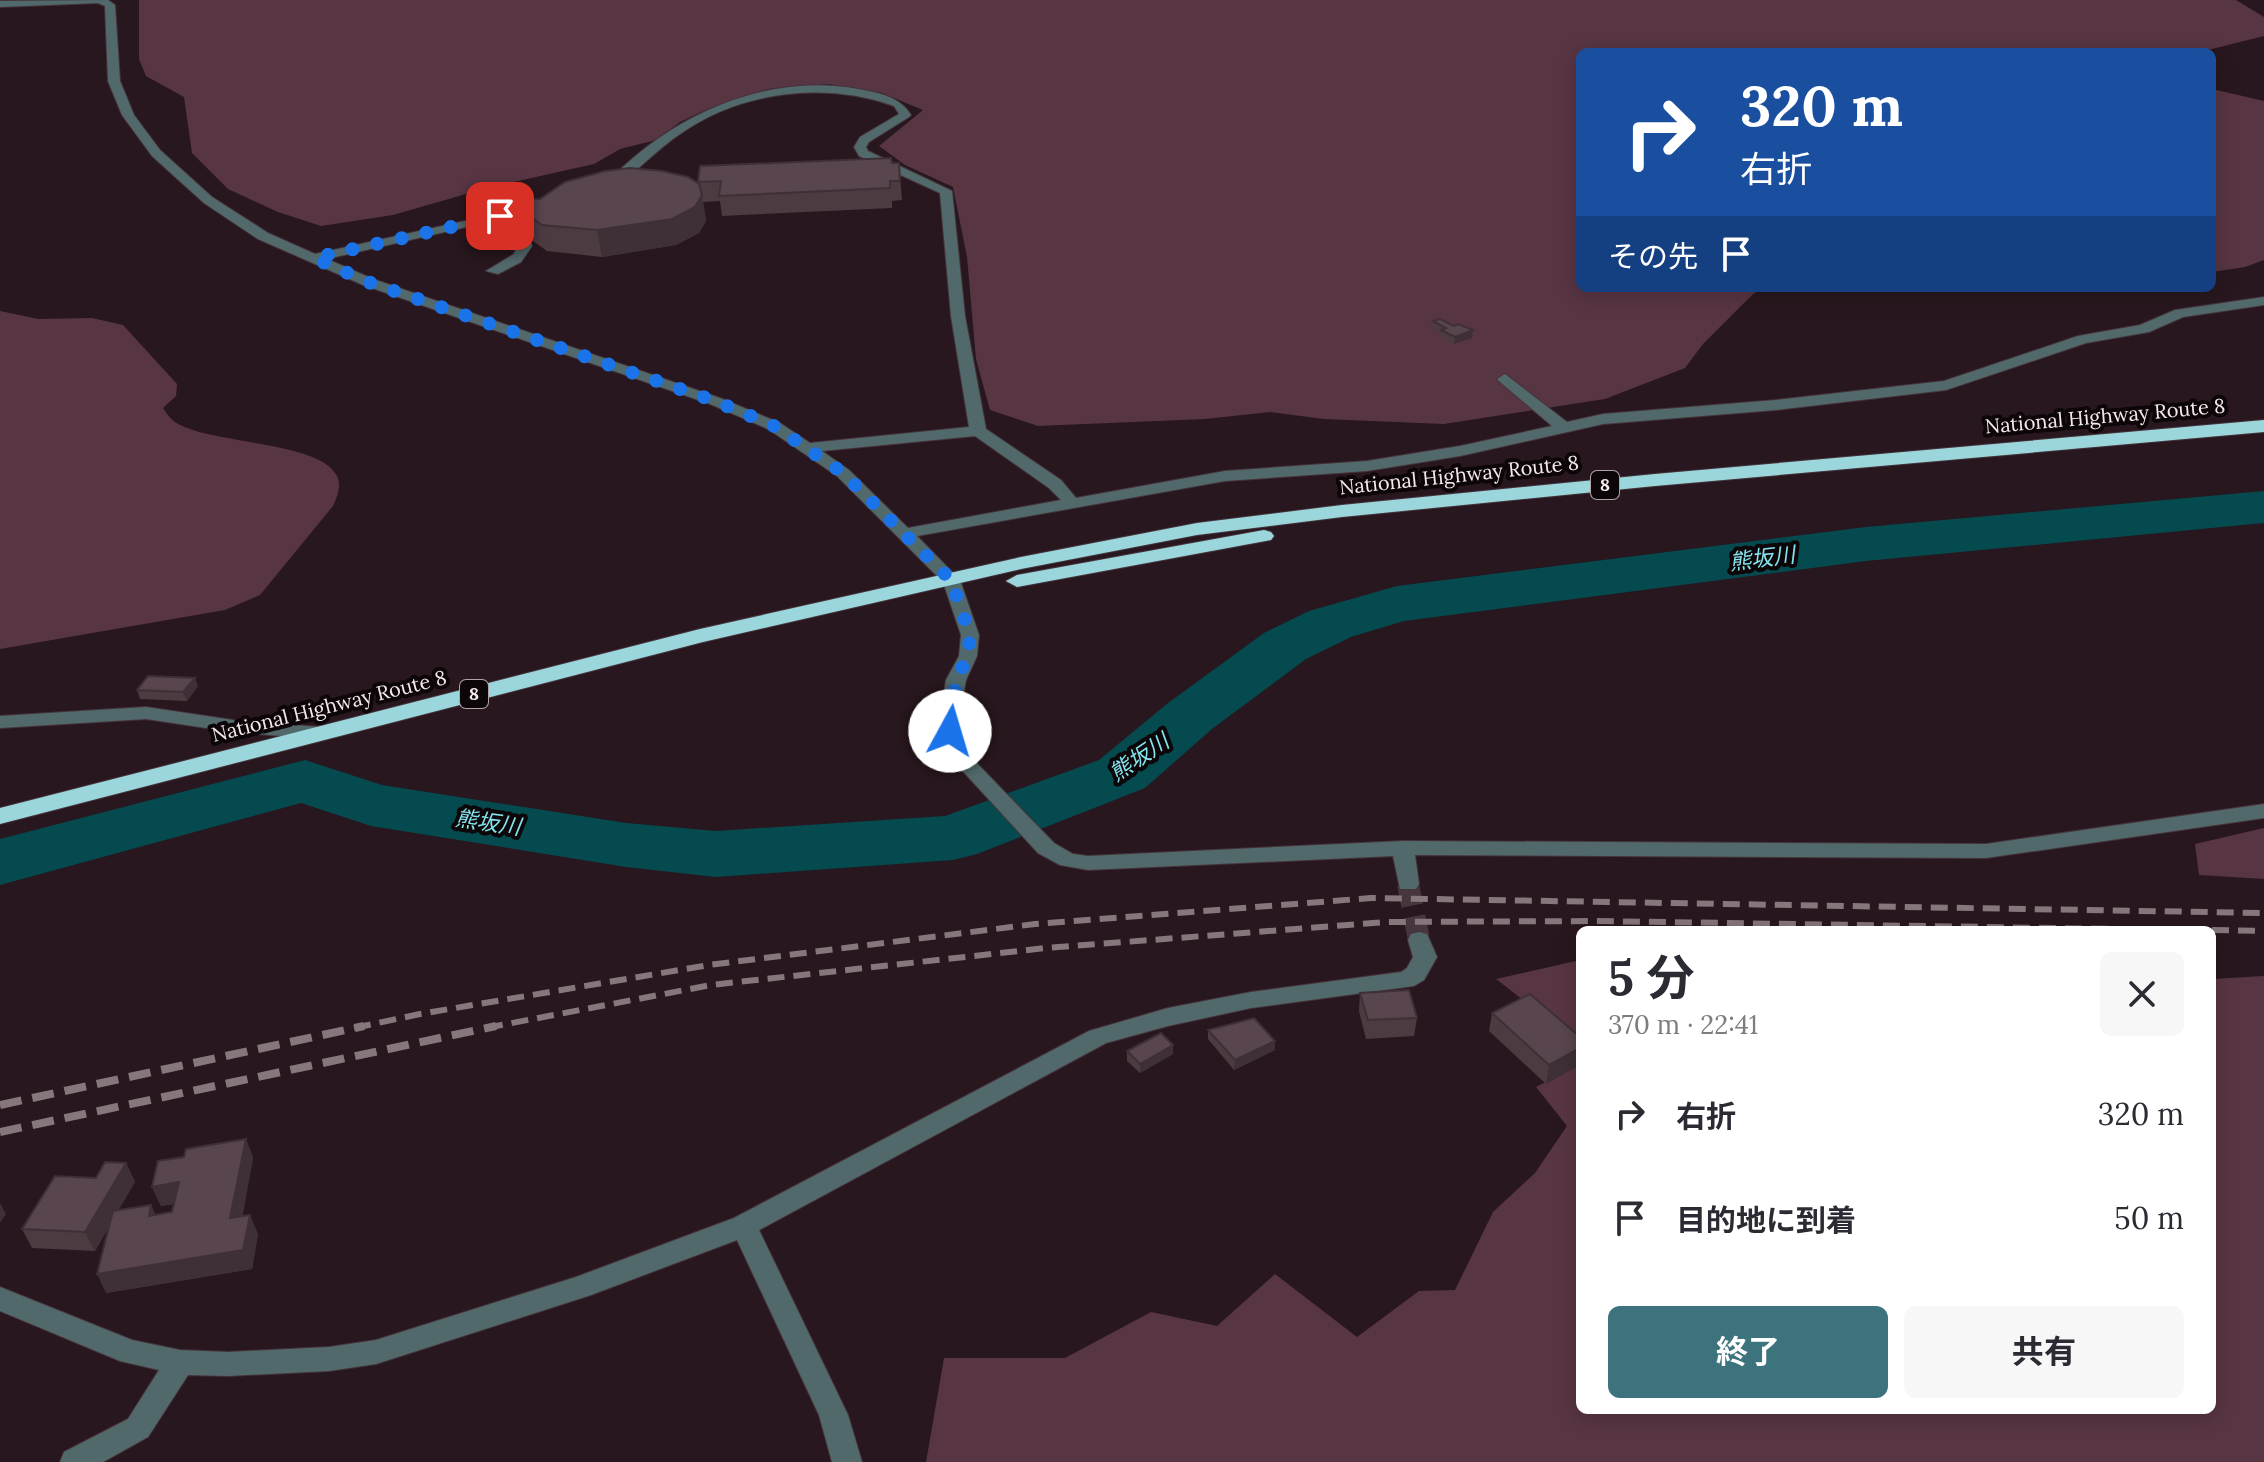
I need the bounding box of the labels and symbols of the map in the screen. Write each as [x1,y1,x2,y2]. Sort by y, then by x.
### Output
pin [466,182,534,250]
street label: National Highway Route 8 [1984,393,2226,438]
street label: National Highway Route 8 [1338,449,1580,500]
road number: 8 [1591,471,1619,499]
water label: 熊坂川 [1728,540,1798,576]
street label: National Highway Route 8 [209,664,449,747]
road number: 8 [460,680,488,708]
position arrow [908,689,992,773]
water label: 熊坂川 [1104,726,1176,787]
water label: 熊坂川 [453,804,525,841]

